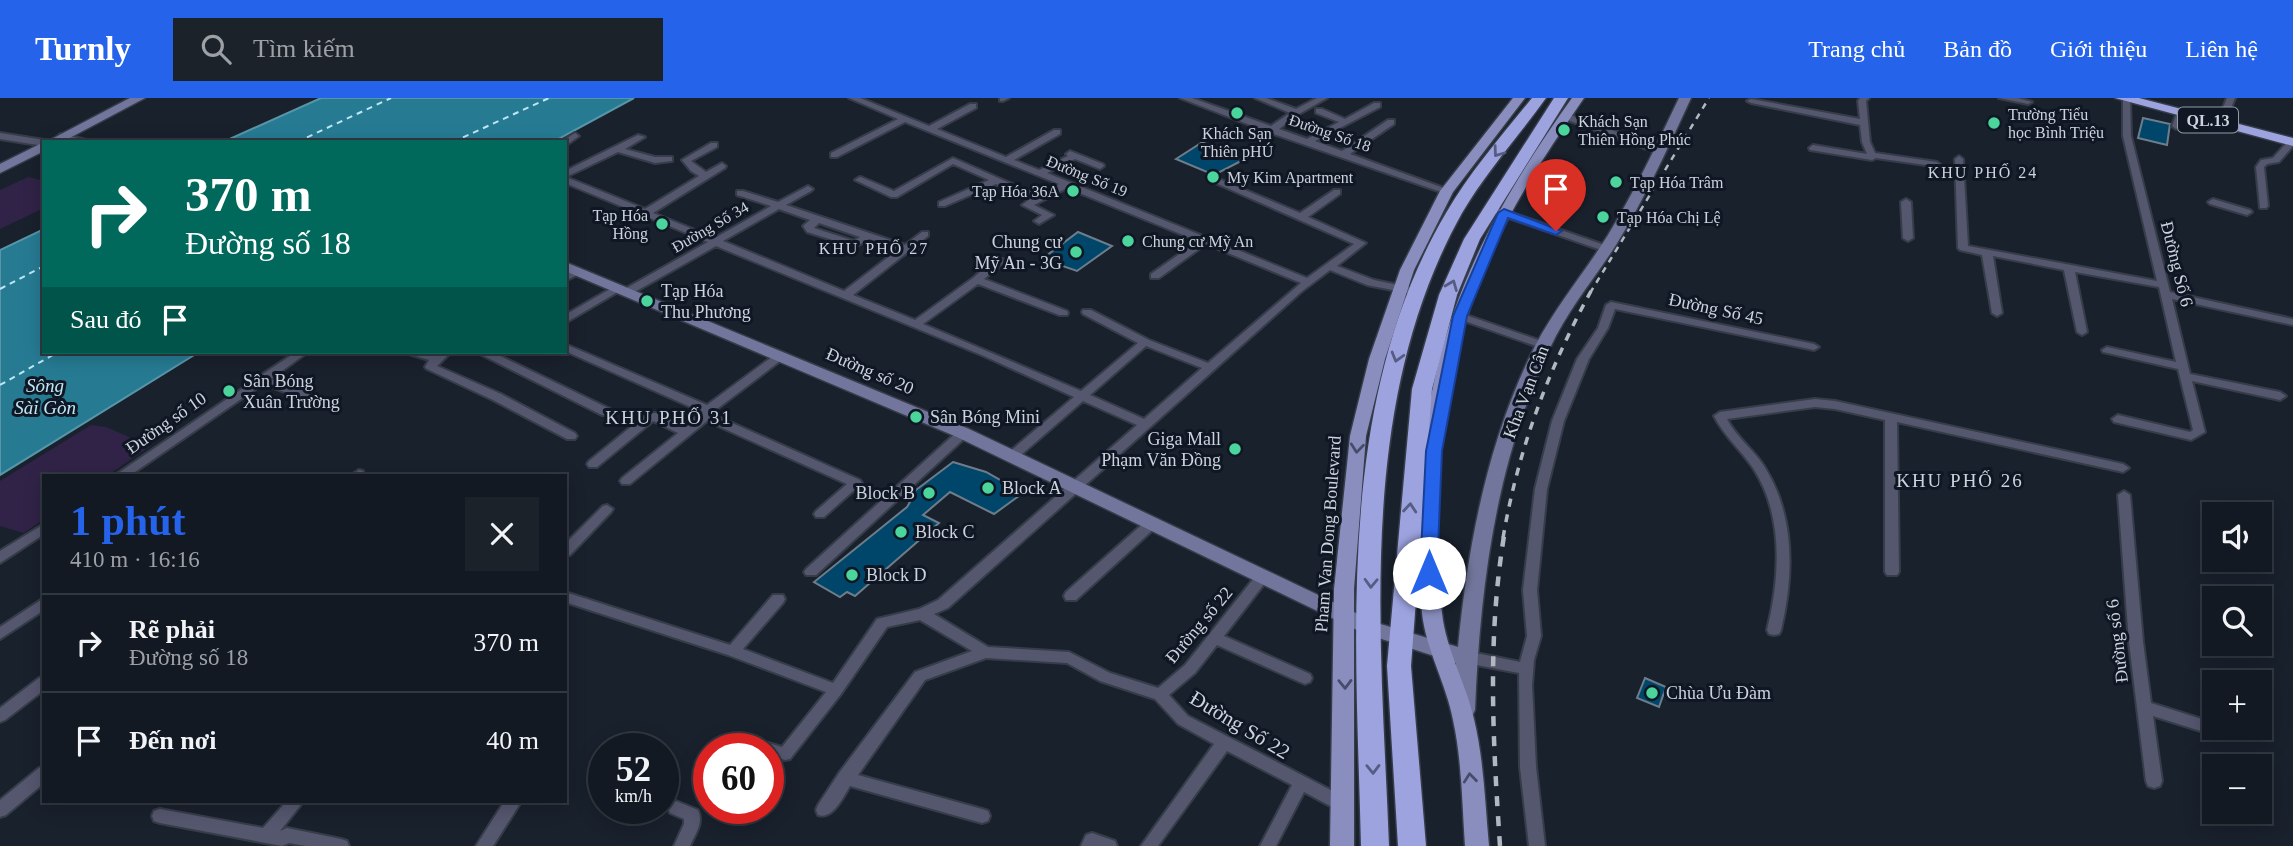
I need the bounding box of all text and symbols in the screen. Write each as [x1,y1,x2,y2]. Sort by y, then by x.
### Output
search box [173,18,663,81]
icon: search [197,30,235,68]
text: Turnly [35,31,131,67]
text: Tìm kiếm [253,34,355,63]
text: Trang chủ [1808,36,1905,62]
text: Bản đồ [1943,36,2012,62]
text: Giới thiệu [2050,36,2147,62]
text: Liên hệ [2185,36,2258,62]
marker: Khách Sạn Thiên pHÚ [1229,105,1245,121]
place label: Trường Tiểu học Bình Triệu [2008,106,2104,141]
road number: QL.13 [2178,108,2238,132]
street label: Đường Số 18 [1286,111,1373,156]
place label: Khách Sạn Thiên Hồng Phúc [1578,113,1691,149]
marker: Trường Tiểu học Bình Triệu [1986,115,2002,131]
marker: Khách Sạn Thiên Hồng Phúc [1556,122,1572,138]
place label: Khách Sạn Thiên pHÚ [1201,125,1274,161]
one-way arrow [1493,144,1506,157]
street label: Đường Số 19 [1044,152,1130,201]
pin [1526,159,1586,231]
district label: KHU PHỐ 24 [1928,163,2038,181]
text: 370 m [185,167,312,222]
icon: right [70,168,161,259]
marker: My Kim Apartment [1205,169,1221,185]
place label: My Kim Apartment [1227,169,1354,187]
icon: arrive [1537,170,1575,208]
marker: Tạp Hóa Trâm [1608,174,1624,190]
place label: Tạp Hóa Trâm [1630,174,1724,192]
place label: Tạp Hóa 36A [972,183,1059,201]
marker: Tạp Hóa 36A [1065,183,1081,199]
street label: Đường Số 34 [669,198,752,257]
place label: Tạp Hóa Hồng [592,207,648,243]
marker: Tạp Hóa Chị Lệ [1595,209,1611,225]
place label: Tạp Hóa Chị Lệ [1617,209,1721,227]
marker: Tạp Hóa Hồng [654,216,670,232]
street label: Đường Số 6 [2157,219,2197,309]
text: Đường số 18 [185,225,351,261]
place label: Chung cư Mỹ An - 3G [974,232,1063,273]
marker: Chung cư Mỹ An [1120,233,1136,249]
place label: Chung cư Mỹ An [1142,233,1253,251]
district label: KHU PHỐ 27 [819,239,929,257]
marker: Chung cư Mỹ An - 3G [1068,244,1084,260]
one-way arrow [1444,280,1458,292]
place label: Tạp Hóa Thu Phương [661,281,751,322]
street label: Đường Số 45 [1667,289,1765,329]
marker: Tạp Hóa Thu Phương [639,293,655,309]
icon: arrive [156,301,194,339]
text: Sau đó [70,305,142,334]
street label: Kha Vạn Cân [1499,343,1553,441]
street label: Đường số 20 [823,344,917,398]
one-way arrow [1391,351,1406,363]
place label: Sân Bóng Xuân Trường [243,371,340,412]
water label: Sông Sài Gòn [14,375,76,418]
marker: Sân Bóng Xuân Trường [221,383,237,399]
street label: Đường số 10 [122,388,210,458]
district label: KHU PHỐ 31 [605,407,733,428]
place label: Sân Bóng Mini [930,407,1040,427]
marker: Sân Bóng Mini [908,409,924,425]
place label: Giga Mall Phạm Văn Đồng [1101,429,1221,470]
street label: Pham Van Dong Boulevard [1311,435,1345,633]
marker: Giga Mall Phạm Văn Đồng [1227,441,1243,457]
one-way arrow [1350,443,1365,454]
district label: KHU PHỐ 26 [1896,470,2024,491]
place label: Block A [1002,478,1062,498]
marker: Block A [980,480,996,496]
place label: Block B [855,483,915,503]
marker: Block B [921,485,937,501]
button: close [465,497,539,571]
text: 1 phút [70,498,186,544]
one-way arrow [1402,502,1417,513]
map controls [2202,502,2272,824]
button: sound [2202,502,2272,572]
place label: Block C [915,522,975,542]
marker: Block C [893,524,909,540]
position arrow [1392,536,1466,610]
text: 410 m · 16:16 [70,547,200,572]
place label: Block D [866,565,927,585]
marker: Block D [844,567,860,583]
one-way arrow [1364,577,1379,588]
street label: Đường số 22 [1161,583,1237,667]
button: search [2202,586,2272,656]
street label: Đường số 6 [2102,598,2132,684]
text: Rẽ phải [129,615,215,644]
icon: right [70,624,108,662]
text: 370 m [473,628,539,657]
text: Đường số 18 [129,645,248,670]
button: + [2202,670,2272,740]
one-way arrow [1337,679,1353,689]
place label: Chùa Ưu Đàm [1666,683,1771,703]
marker: Chùa Ưu Đàm [1644,685,1660,701]
street label: Đường Số 22 [1186,686,1294,764]
icon: arrive [70,722,108,760]
text: Đến nơi [129,726,216,755]
text: 40 m [486,726,539,755]
speed limit sign: 60 [693,733,784,824]
text: 52 [616,750,651,789]
button: − [2202,754,2272,824]
one-way arrow [1365,765,1381,775]
one-way arrow [1462,772,1477,784]
text: km/h [615,786,652,806]

